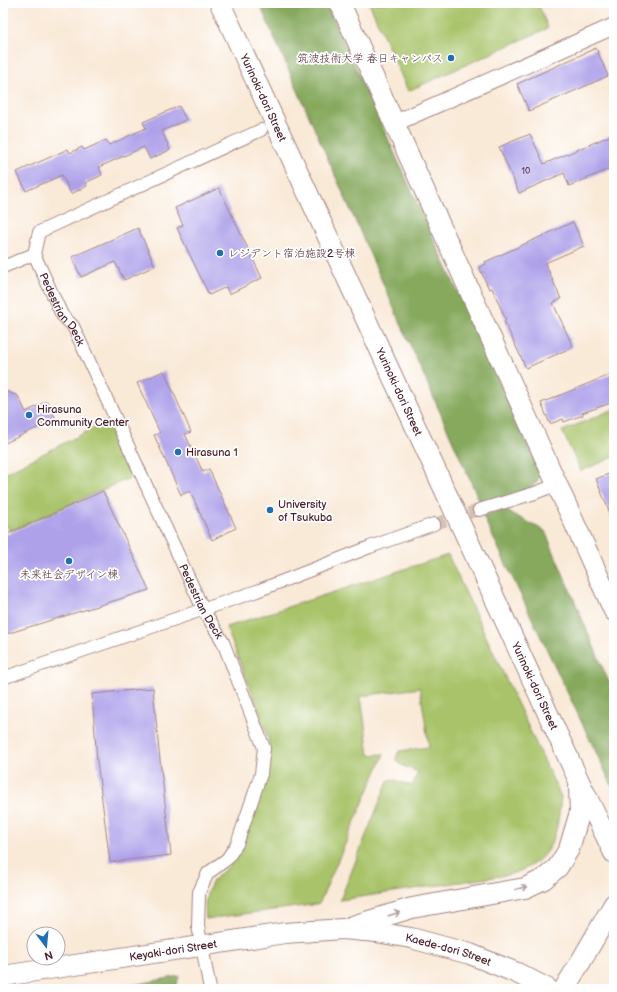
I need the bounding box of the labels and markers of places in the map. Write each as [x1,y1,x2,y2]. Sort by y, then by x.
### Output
place label: 筑波技術大学 春日キャンパス [297,52,443,65]
marker: 筑波技術大学 春日キャンパス [446,53,456,63]
place label: レジデント宿泊施設2号棟 [228,247,356,260]
marker: レジデント宿泊施設2号棟 [215,248,225,258]
place label: Hirasuna Community Center [37,403,130,429]
marker: Hirasuna Community Center [24,410,34,420]
place label: Hirasuna 1 [186,446,238,459]
marker: Hirasuna 1 [173,447,183,457]
place label: University of Tsukuba [278,498,332,524]
marker: University of Tsukuba [265,505,275,515]
marker: 未来社会デザイン棟 [64,556,74,566]
place label: 未来社会デザイン棟 [20,568,118,581]

